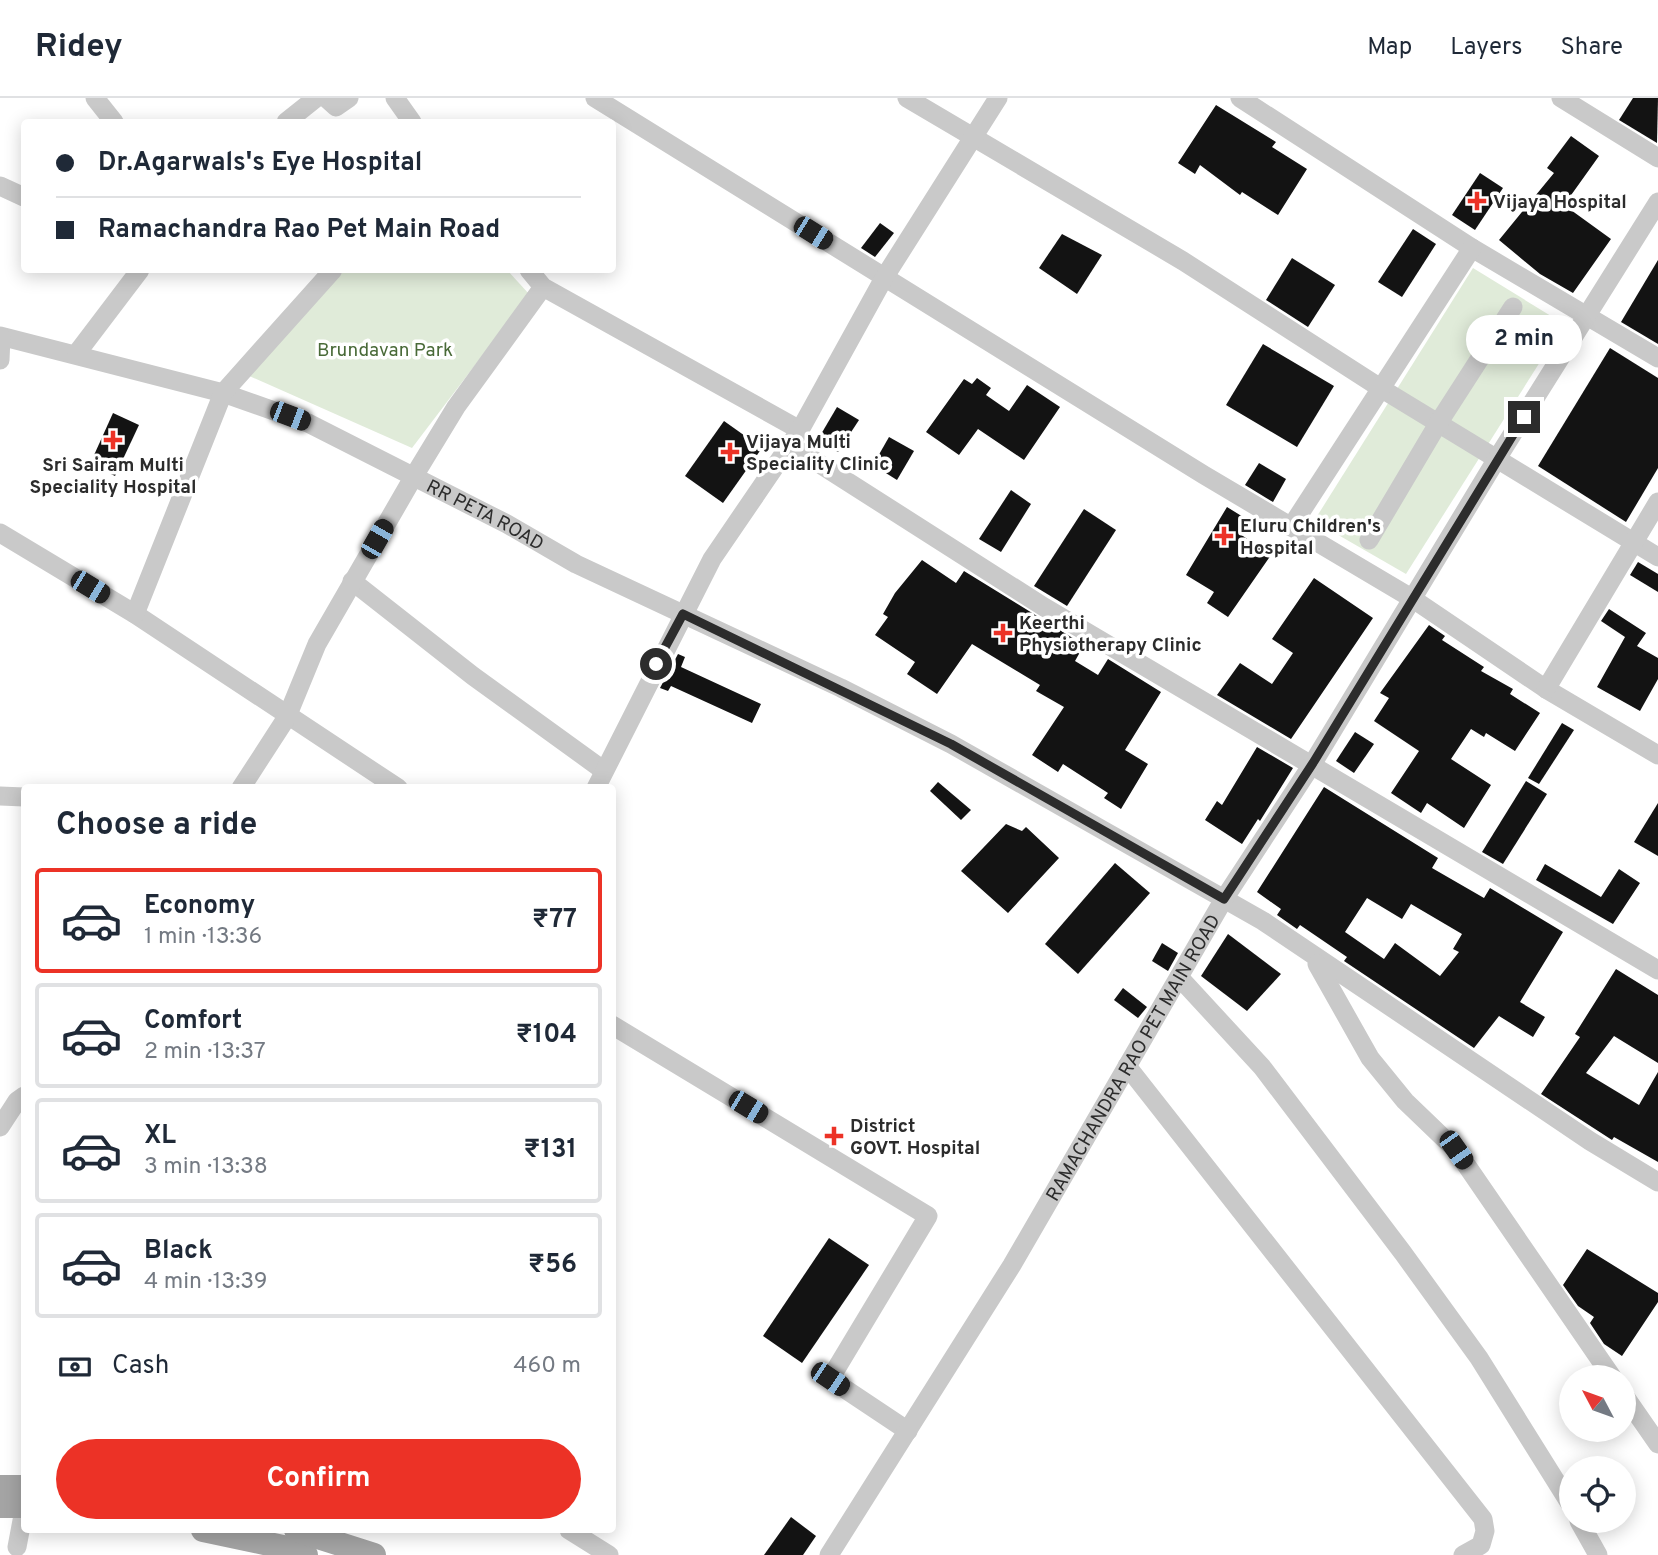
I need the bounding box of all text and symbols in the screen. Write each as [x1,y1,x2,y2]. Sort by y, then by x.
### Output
text: Ridey [35,27,123,69]
text: Map [1367,33,1412,63]
text: Layers [1450,33,1522,63]
text: Share [1560,33,1623,63]
text: Dr.Agarwals's Eye Hospital [98,147,422,180]
marker: Vijaya Hospital [1467,191,1487,211]
place label: Vijaya Hospital [1493,191,1627,215]
car [790,213,837,253]
text: Ramachandra Rao Pet Main Road [98,214,500,247]
callout: 2 min [1466,316,1582,364]
text: 2 min [1494,325,1554,354]
park label: Brundavan Park [317,339,453,363]
car [267,399,314,433]
route end [1508,401,1540,433]
marker: Sri Sairam Multi Speciality Hospital [103,430,123,450]
place label: Vijaya Multi Speciality Clinic [746,431,889,477]
marker: Vijaya Multi Speciality Clinic [720,442,740,462]
place label: Sri Sairam Multi Speciality Hospital [30,454,196,500]
street label: RR PETA ROAD [422,475,548,557]
place label: Eluru Children's Hospital [1240,515,1381,561]
car [358,516,397,562]
marker: Eluru Children's Hospital [1214,526,1234,546]
car [67,567,114,607]
place label: Keerthi Physiotherapy Clinic [1019,612,1202,658]
marker: Keerthi Physiotherapy Clinic [993,623,1013,643]
route start [640,648,672,680]
text: Choose a ride [56,806,257,846]
icon: car [60,889,123,952]
text: Economy [144,890,255,923]
text: ₹77 [532,904,577,937]
street label: RAMACHANDRA RAO PET MAIN ROAD [1042,911,1226,1206]
text: 1 min · 13:36 [144,923,262,952]
icon: car [60,1004,123,1067]
text: Comfort [144,1005,242,1038]
text: ₹104 [516,1019,577,1052]
text: 2 min · 13:37 [144,1038,266,1067]
car [725,1087,772,1127]
place label: District GOVT. Hospital [850,1115,980,1161]
icon: car [60,1119,123,1182]
text: XL [144,1120,176,1153]
marker: District GOVT. Hospital [824,1126,844,1146]
car [1436,1127,1477,1173]
text: ₹131 [524,1134,577,1167]
text: 3 min · 13:38 [144,1153,268,1182]
icon: car [60,1234,123,1297]
text: Black [144,1235,213,1268]
text: ₹56 [528,1249,577,1282]
text: 4 min · 13:39 [144,1268,268,1297]
icon: cash [56,1348,94,1386]
text: Cash [112,1350,169,1383]
text: 460 m [513,1352,581,1381]
car [807,1359,854,1399]
north arrow [1559,1365,1636,1442]
map controls [1559,1365,1636,1533]
button: Confirm [56,1439,581,1519]
button: locate [1559,1456,1636,1533]

